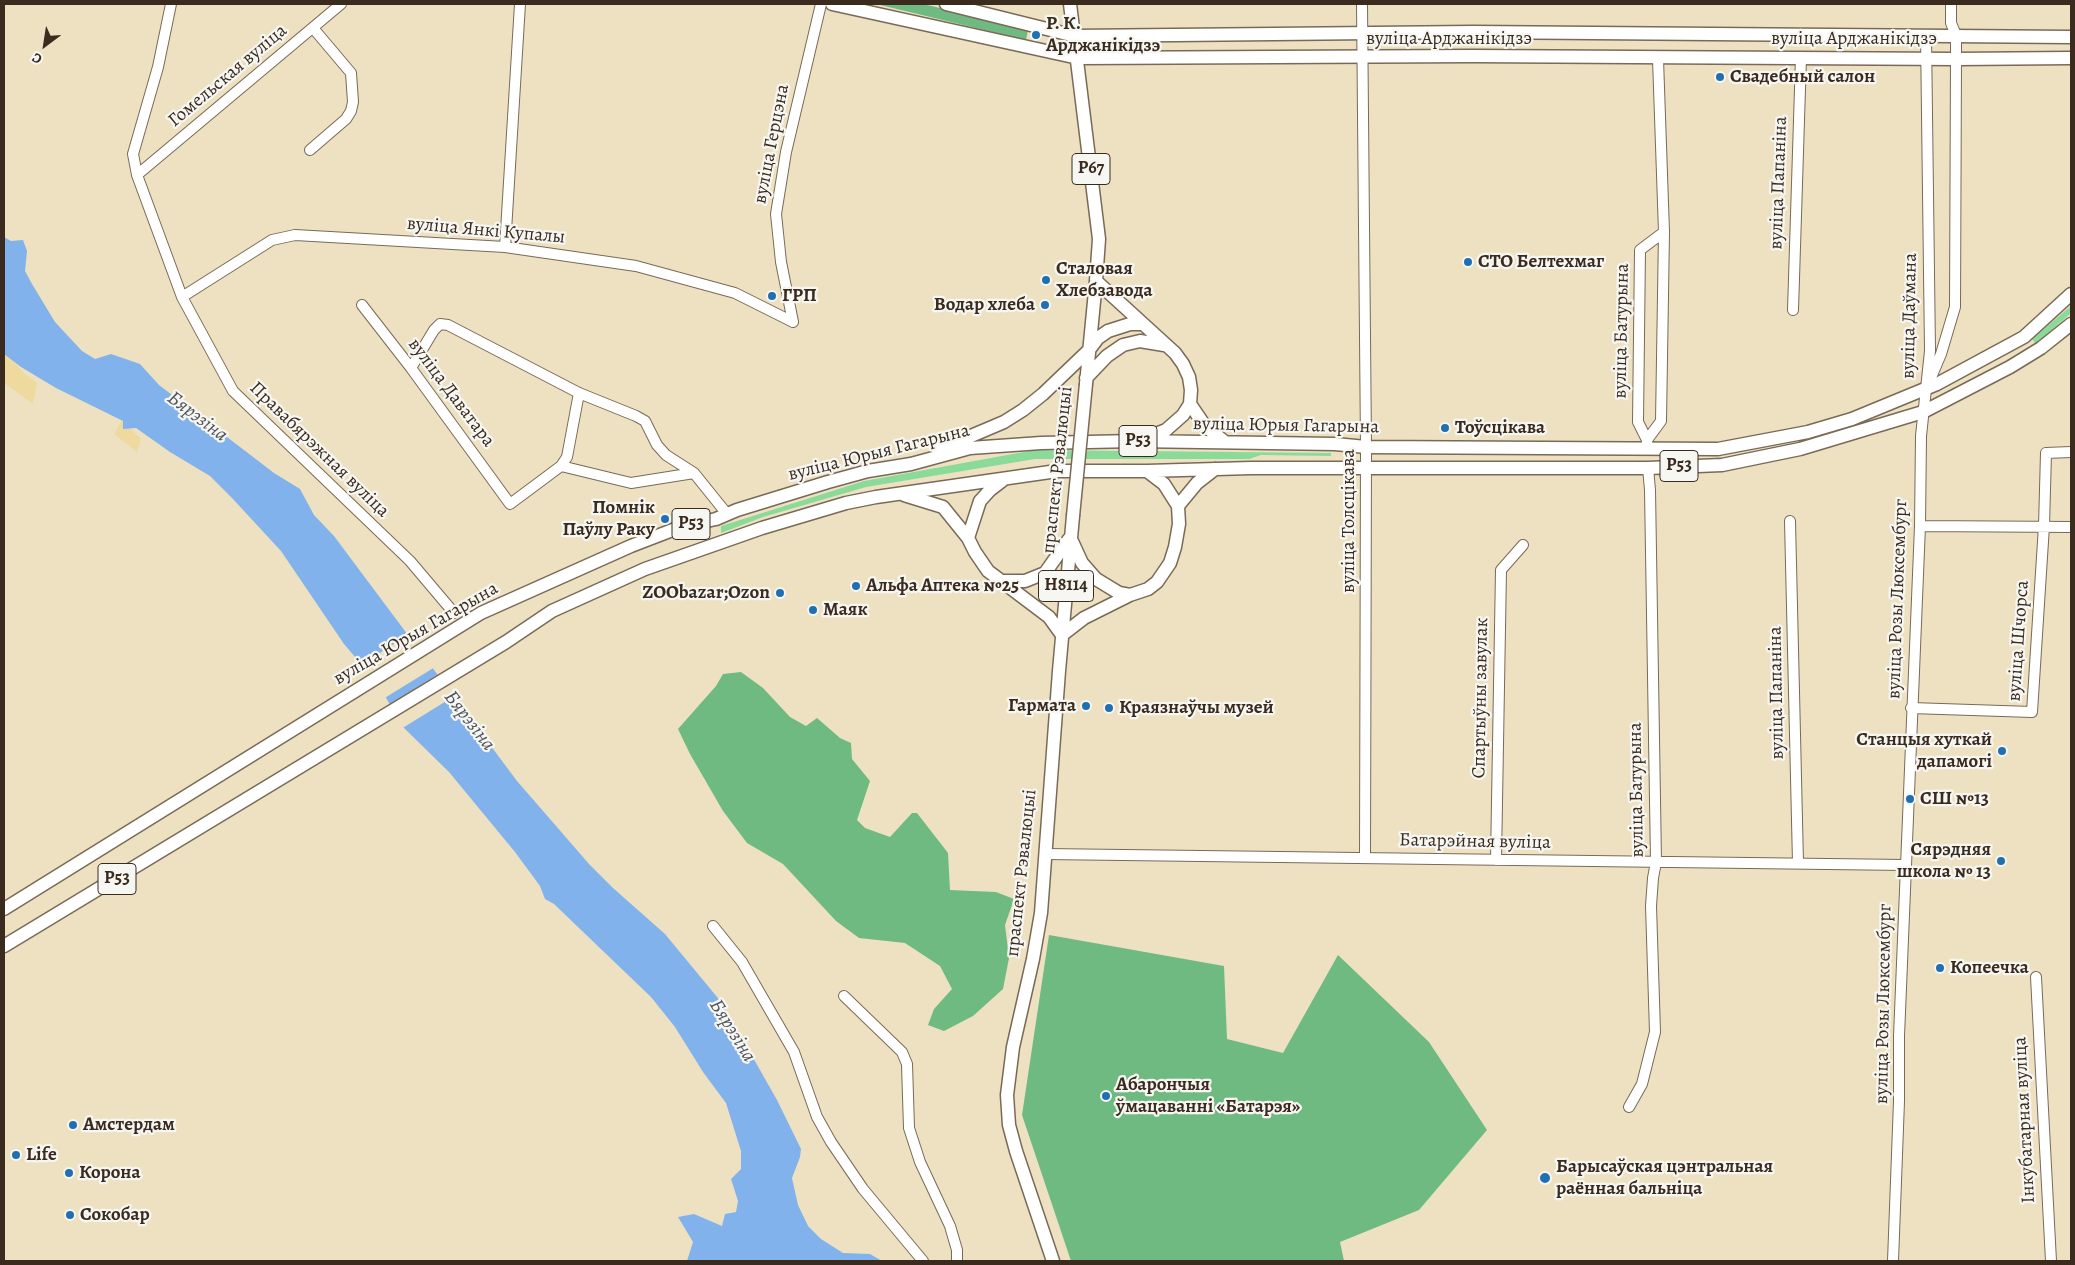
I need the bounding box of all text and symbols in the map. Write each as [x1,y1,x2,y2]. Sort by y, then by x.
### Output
place label: Р. К. Арджанікідзэ [1046,13,1160,57]
north arrow [20,20,70,70]
street label: Гомельская вуліца [164,20,292,132]
street label: вуліца Арджанікідзэ [1366,28,1532,50]
street label: вуліца Арджанікідзэ [1771,28,1937,50]
marker: Р. К. Арджанікідзэ [1030,29,1042,41]
text: С [28,48,46,69]
place label: Свадебный салон [1730,66,1875,88]
marker: Свадебный салон [1714,71,1726,83]
street label: вуліца Герцэна [749,82,795,206]
street label: вуліца Папаніна [1765,116,1793,250]
road number: Р67 [1072,153,1110,184]
street label: вуліца Янкі Купалы [406,213,566,249]
place label: СТО Белтехмаг [1478,251,1604,273]
street label: вуліца Даўмана [1898,253,1922,379]
marker: СТО Белтехмаг [1462,256,1474,268]
place label: Сталовая Хлебзавода [1056,258,1152,302]
street label: вуліца Батурына [1609,263,1635,399]
marker: Сталовая Хлебзавода [1040,274,1052,286]
place label: ГРП [782,285,817,307]
marker: ГРП [766,290,778,302]
place label: Водар хлеба [934,294,1035,316]
marker: Водар хлеба [1039,299,1051,311]
street label: вуліца Даватара [403,334,499,452]
street label: Правабярэжная вуліца [244,377,394,523]
street label: праспект Рэвалюцыі [1038,385,1078,555]
water label: Бярэзіна [162,386,232,448]
street label: вуліца Юрыя Гагарына [1193,413,1379,439]
place label: Тоўсцікава [1455,417,1545,439]
street label: вуліца Юрыя Гагарына [786,419,972,487]
marker: Тоўсцікава [1439,422,1451,434]
road number: Р53 [1119,426,1157,456]
street label: вуліца Толсцікава [1338,449,1360,593]
road number: Р53 [1660,451,1698,482]
place label: Помнік Паўлу Раку [563,497,655,541]
street label: вуліца Розы Люксембург [1883,498,1913,700]
road number: Р53 [672,508,710,540]
marker: Помнік Паўлу Раку [659,513,671,525]
road number: Н8114 [1038,570,1094,602]
place label: Альфа Аптека №25 [866,575,1019,597]
street label: вуліца Юрыя Гагарына [330,578,502,690]
marker: Альфа Аптека №25 [850,580,862,592]
street label: вуліца Шчорса [2003,580,2035,702]
place label: ZOObazar;Ozon [642,582,770,604]
marker: ZOObazar;Ozon [774,587,786,599]
place label: Маяк [823,599,868,621]
marker: Маяк [807,604,819,616]
street label: Спартыўны завулак [1468,617,1494,779]
street label: вуліца Папаніна [1764,626,1790,760]
water label: Бярэзіна [438,686,500,756]
place label: Гармата [1008,695,1076,717]
place label: Краязнаўчы музей [1119,697,1274,719]
marker: Гармата [1080,700,1092,712]
marker: Краязнаўчы музей [1103,702,1115,714]
street label: вуліца Батурына [1624,722,1650,858]
place label: Станцыя хуткай дапамогі [1856,729,1992,773]
marker: Станцыя хуткай дапамогі [1996,745,2008,757]
street label: праспект Рэвалюцыі [1002,788,1042,958]
place label: СШ №13 [1920,788,1989,810]
marker: СШ №13 [1904,793,1916,805]
street label: Батарэйная вуліца [1399,829,1551,855]
place label: Сярэдняя школа № 13 [1897,839,1991,883]
marker: Сярэдняя школа № 13 [1995,855,2007,867]
road number: Р53 [98,864,136,894]
street label: вуліца Розы Люксембург [1871,904,1897,1104]
place label: Копеечка [1950,957,2029,979]
marker: Копеечка [1934,962,1946,974]
water label: Бярэзіна [703,995,761,1067]
street label: Інкубатарная вуліца [2009,1036,2041,1204]
place label: Абарончыя ўмацаванні «Батарэя» [1116,1074,1300,1118]
marker: Абарончыя ўмацаванні «Батарэя» [1100,1090,1112,1102]
place label: Амстердам [83,1114,175,1136]
marker: Амстердам [67,1119,79,1131]
place label: Life [26,1144,57,1166]
marker: Life [10,1149,22,1161]
place label: Барысаўская цэнтральная раённая бальніца [1556,1156,1773,1200]
place label: Корона [79,1162,141,1184]
marker: Корона [63,1167,75,1179]
marker: Барысаўская цэнтральная раённая бальніца [1538,1171,1552,1185]
place label: Сокобар [80,1204,150,1226]
marker: Сокобар [64,1209,76,1221]

